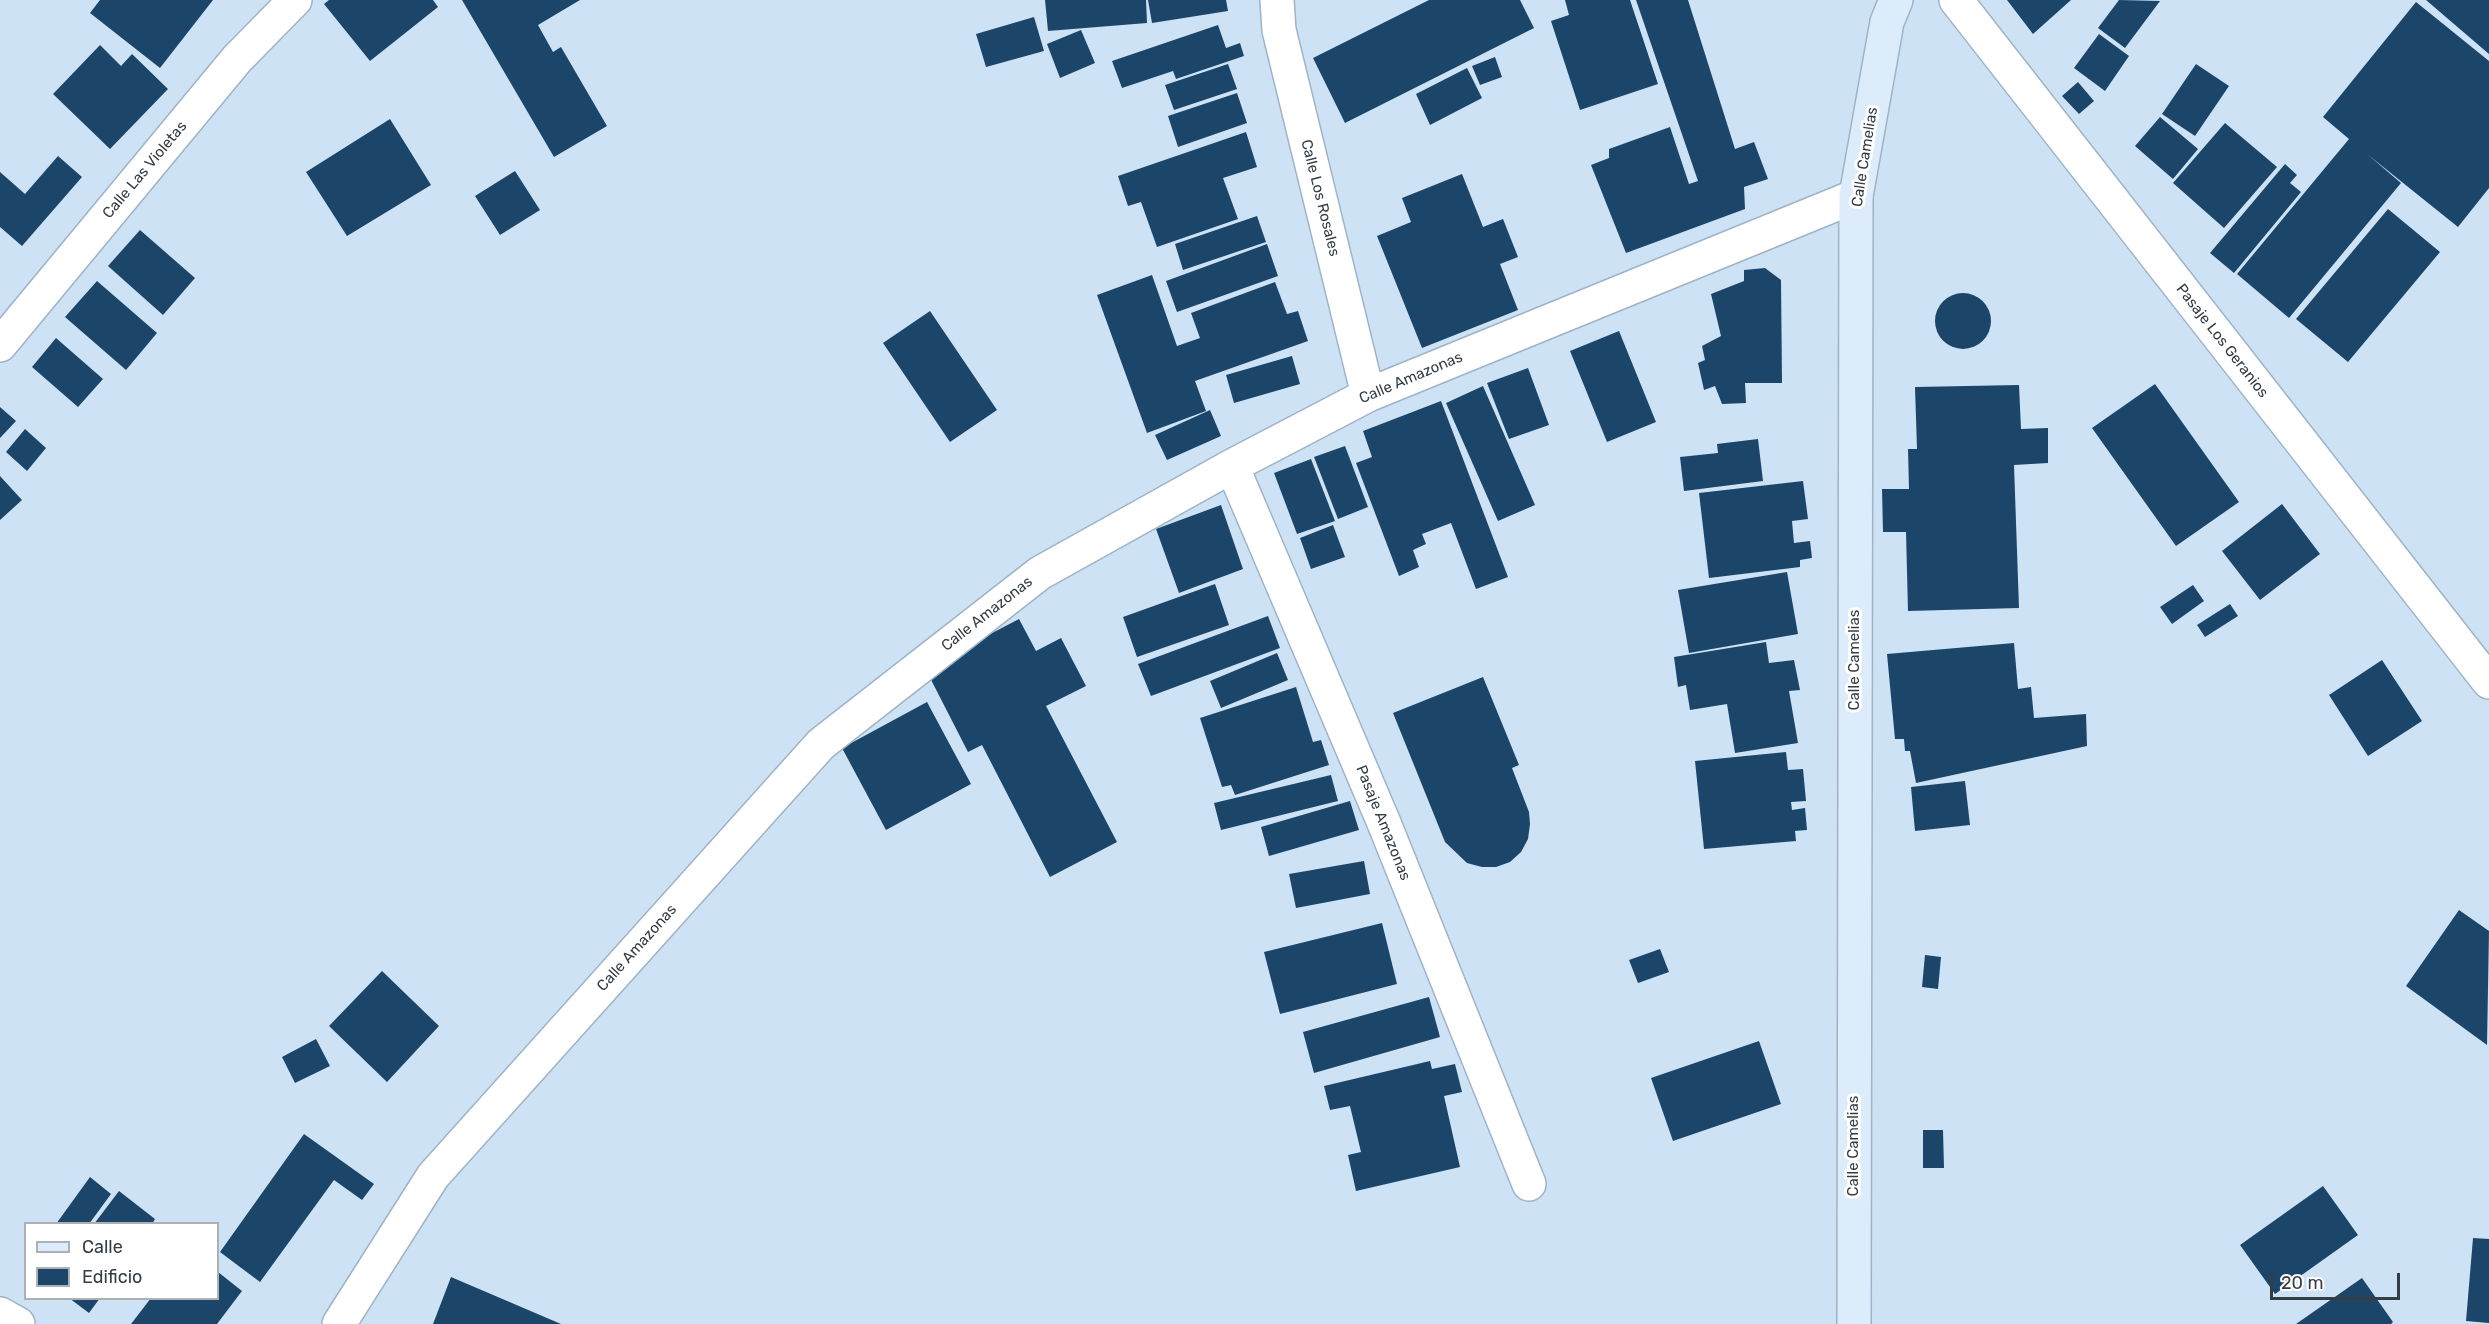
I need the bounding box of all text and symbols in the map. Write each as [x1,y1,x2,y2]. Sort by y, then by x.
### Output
street label: Calle Camelias [1848,106,1882,208]
street label: Calle Las Violetas [99,118,191,222]
street label: Calle Los Rosales [1297,138,1343,258]
street label: Pasaje Los Geranios [2172,281,2272,401]
street label: Calle Amazonas [1357,348,1465,408]
street label: Calle Amazonas [938,573,1036,655]
street label: Calle Camelias [1846,610,1864,710]
street label: Pasaje Amazonas [1352,763,1414,883]
street label: Calle Amazonas [593,901,681,995]
street label: Calle Camelias [1845,1096,1863,1196]
legend [24,1222,219,1300]
text: Calle [82,1236,123,1258]
scale bar [2273,1261,2404,1299]
text: Edificio [82,1266,142,1288]
text: 20 m [2281,1272,2323,1294]

